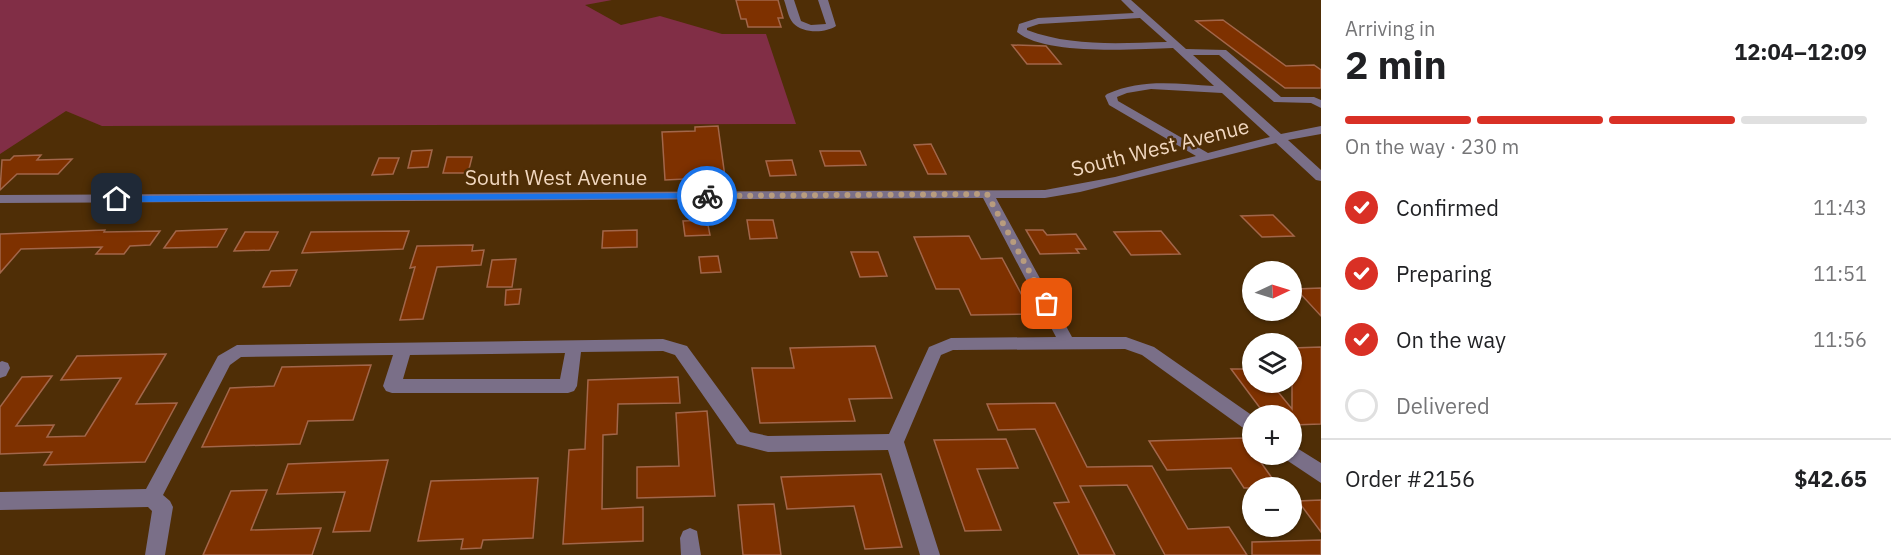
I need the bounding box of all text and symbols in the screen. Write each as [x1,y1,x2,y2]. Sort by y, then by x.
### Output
text: Arriving in [1345,15,1435,42]
text: 12:04–12:09 [1734,37,1867,66]
text: 2 min [1345,39,1447,90]
street label: South West Avenue [1068,111,1252,183]
text: On the way · 230 m [1345,133,1519,160]
street label: South West Avenue [465,163,647,191]
courier [677,166,737,226]
pin [91,173,142,224]
icon: bike [691,180,724,213]
icon: home [100,182,133,215]
icon: check [1345,191,1378,224]
text: Confirmed [1396,193,1499,222]
text: 11:43 [1813,194,1867,221]
icon: check [1345,257,1378,290]
text: Preparing [1396,259,1491,288]
text: 11:51 [1813,260,1867,287]
north arrow [1242,261,1302,321]
map controls [1242,261,1302,537]
pin [1021,278,1072,329]
icon: bag [1030,287,1063,320]
icon: check [1345,323,1378,356]
text: On the way [1396,325,1506,354]
text: 11:56 [1813,326,1867,353]
button: layers [1242,333,1302,393]
text: Delivered [1396,391,1490,420]
button: + [1242,405,1302,465]
text: Order #2156 [1345,464,1475,493]
text: $42.65 [1794,464,1867,493]
button: − [1242,477,1302,537]

